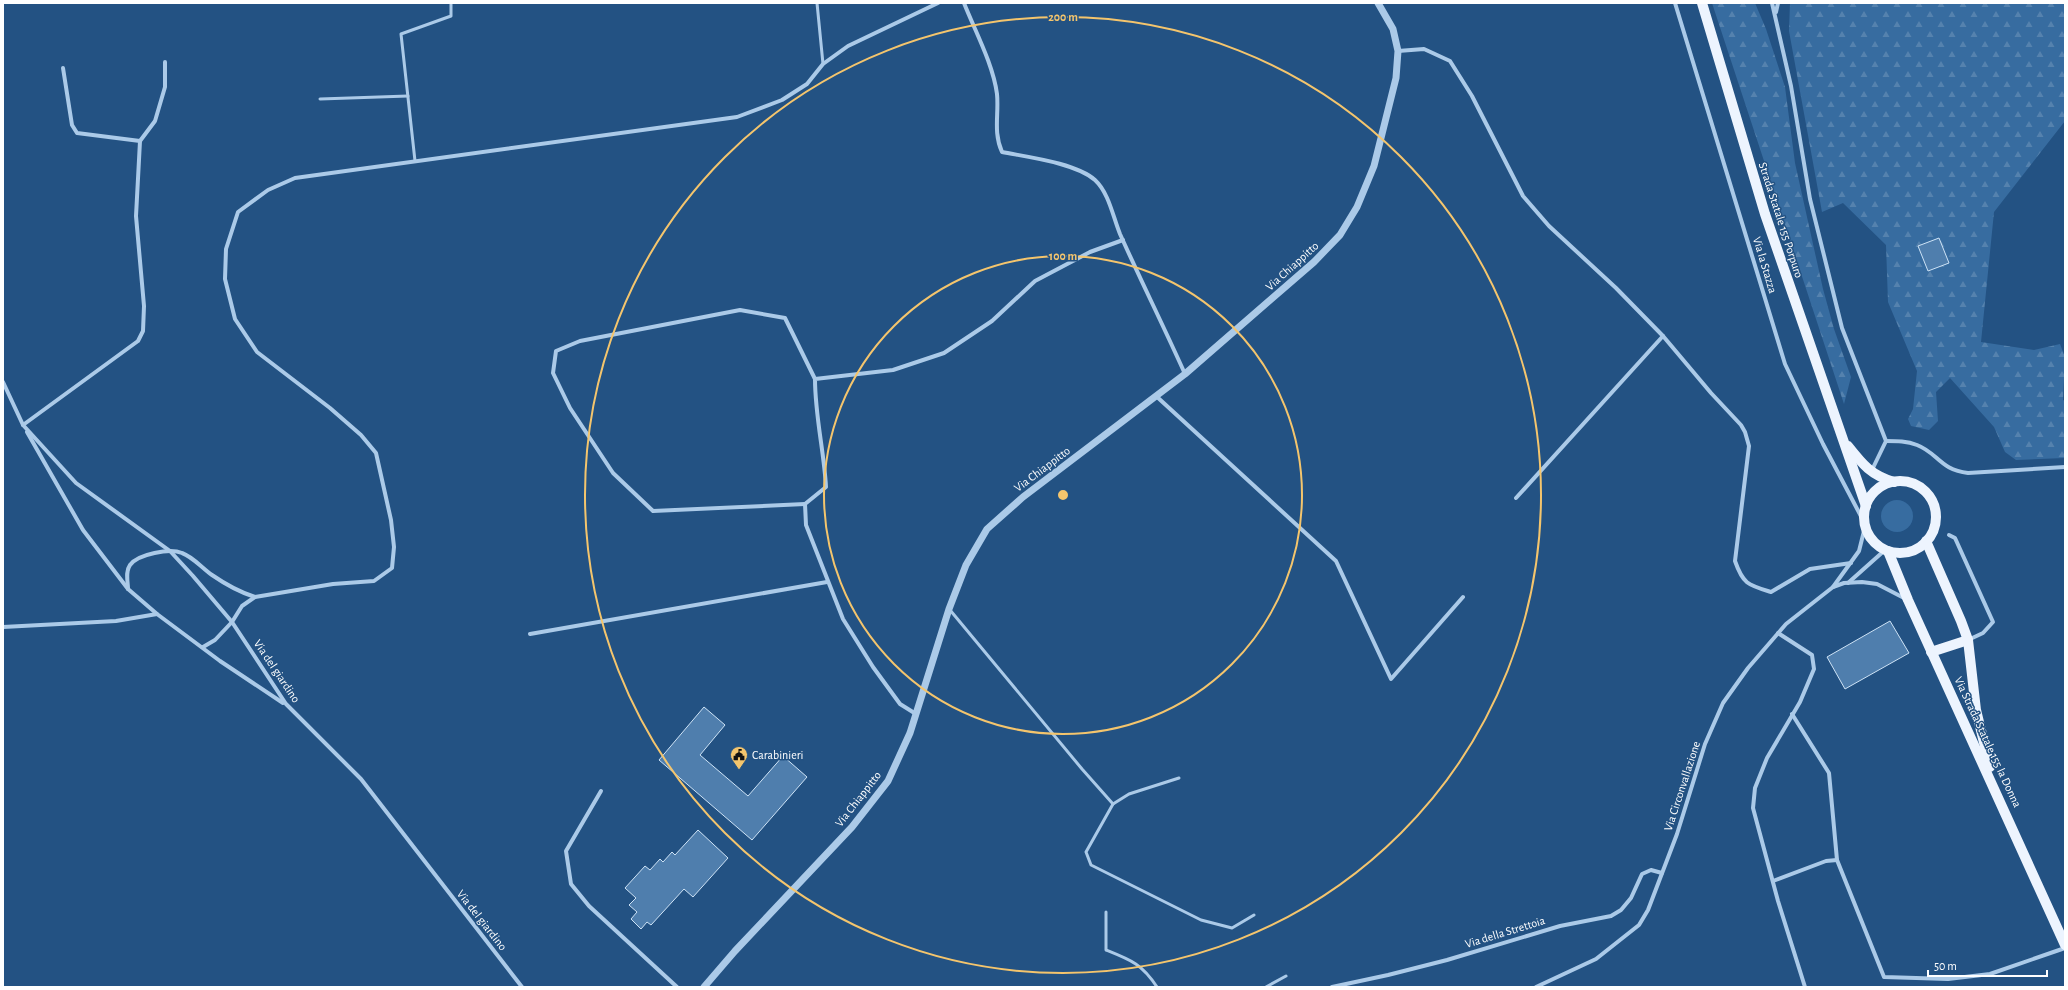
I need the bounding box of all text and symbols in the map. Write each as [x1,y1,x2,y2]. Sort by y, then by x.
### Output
text: 200 m [1048,11,1078,23]
street label: Strada Statale 155 Porpuro [1757,161,1805,279]
street label: Via la Stazza [1751,235,1779,295]
street label: Via Chiappitto [1263,239,1321,293]
text: 100 m [1049,250,1077,262]
street label: Via Chiappitto [1012,444,1072,494]
centre of rings [1056,488,1070,502]
street label: Via del giardino [252,637,302,705]
street label: Via Strada Statale 155 la Donna [1952,675,2024,810]
street label: Via Circonvallazione [1662,740,1702,832]
public building icon: Carabinieri [729,745,749,770]
place label: Carabinieri [752,749,803,761]
street label: Via Chiappitto [833,769,883,829]
street label: Via del giardino [455,887,509,953]
street label: Via della Strettoia [1463,914,1547,950]
scale bar [1928,952,2047,978]
text: 50 m [1934,960,1957,972]

